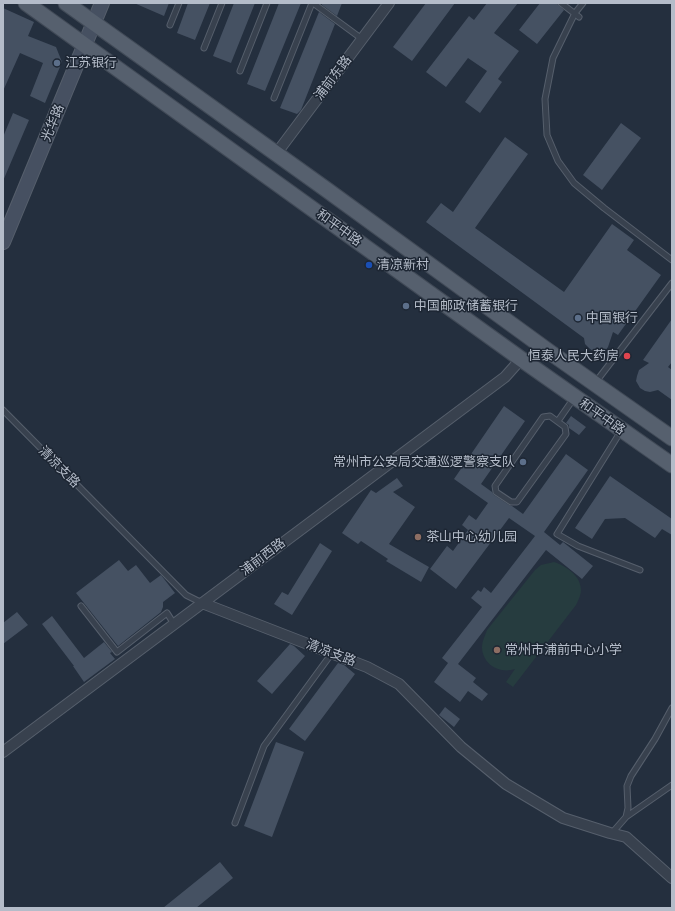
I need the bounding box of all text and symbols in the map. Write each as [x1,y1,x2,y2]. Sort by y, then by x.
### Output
street label: 浦前东路 [311,53,355,103]
place label: 江苏银行 [65,55,117,71]
marker: 江苏银行 [52,58,62,68]
street label: 光华路 [38,102,68,144]
street label: 和平中路 [313,206,365,250]
place label: 清凉新村 [377,257,429,273]
marker: 清凉新村 [364,260,374,270]
place label: 中国邮政储蓄银行 [414,298,518,314]
marker: 中国邮政储蓄银行 [401,301,411,311]
place label: 中国银行 [586,310,638,326]
marker: 中国银行 [573,313,583,323]
place label: 恒泰人民大药房 [528,348,619,364]
marker: 恒泰人民大药房 [622,351,632,361]
street label: 和平中路 [576,396,628,438]
street label: 清凉支路 [35,443,83,491]
place label: 常州市公安局交通巡逻警察支队 [333,454,515,470]
marker: 常州市公安局交通巡逻警察支队 [518,457,528,467]
place label: 茶山中心幼儿园 [426,529,517,545]
marker: 茶山中心幼儿园 [413,532,423,542]
street label: 浦前西路 [238,535,288,579]
street label: 清凉支路 [304,636,358,670]
place label: 常州市浦前中心小学 [505,642,622,658]
marker: 常州市浦前中心小学 [492,645,502,655]

